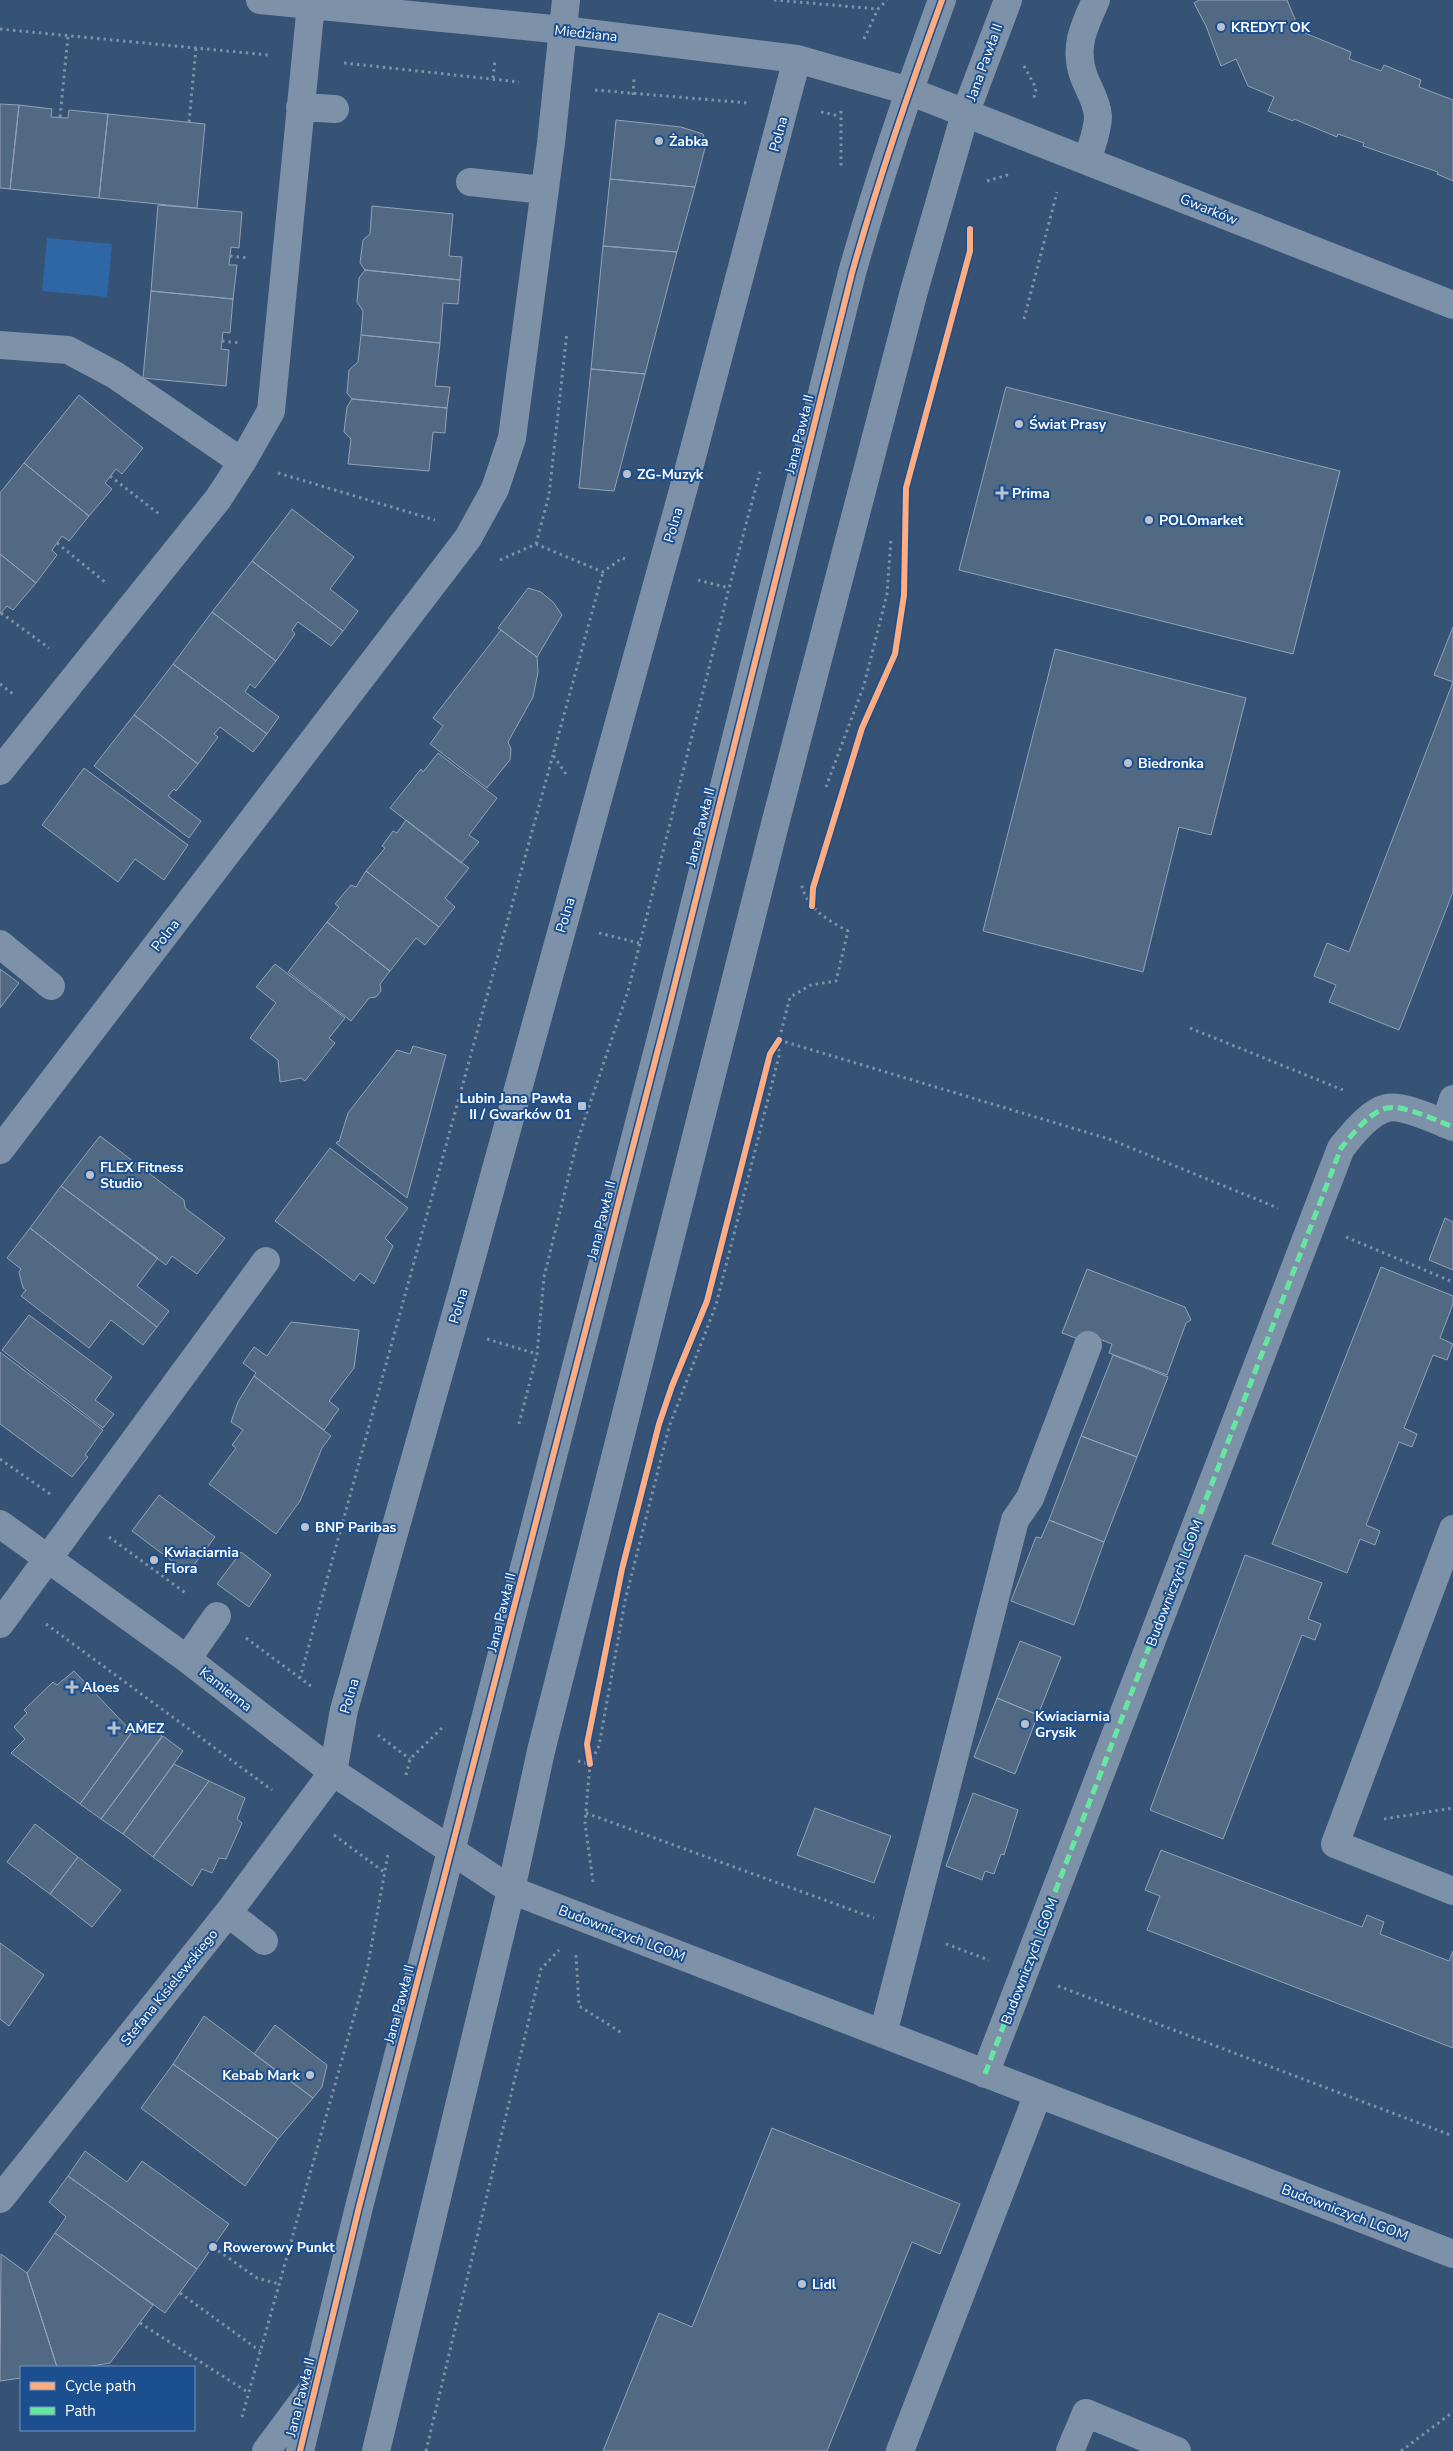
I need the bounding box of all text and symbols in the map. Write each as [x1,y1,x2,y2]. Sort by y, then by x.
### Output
place label: KREDYT OK [1231,18,1311,37]
street label: Miedziana [553,21,618,46]
street label: Jana Pawła II [961,21,1007,104]
marker: KREDYT OK [1215,21,1227,33]
street label: Polna [765,114,792,154]
place label: Żabka [669,132,708,151]
marker: Żabka [653,135,665,147]
street label: Gwarków [1177,189,1241,230]
street label: Jana Pawła II [780,393,818,477]
place label: Świat Prasy [1029,415,1107,434]
marker: Świat Prasy [1013,418,1025,430]
place label: ZG-Muzyk [637,465,704,484]
marker: ZG-Muzyk [621,468,633,480]
place label: Prima [1012,484,1050,503]
marker: Prima [996,487,1008,499]
street label: Polna [659,505,688,545]
place label: POLOmarket [1159,511,1244,530]
marker: POLOmarket [1143,514,1155,526]
place label: Biedronka [1138,754,1204,773]
marker: Biedronka [1122,757,1134,769]
street label: Jana Pawła II [681,786,719,870]
street label: Polna [551,895,580,935]
street label: Polna [147,915,184,955]
place label: Lubin Jana Pawła II / Gwarków 01 [460,1089,572,1124]
marker: Lubin Jana Pawła II / Gwarków 01 [576,1100,588,1112]
place label: FLEX Fitness Studio [100,1158,184,1193]
marker: FLEX Fitness Studio [84,1169,96,1181]
street label: Jana Pawła II [582,1179,620,1263]
street label: Polna [444,1286,473,1326]
street label: Budowniczych LGOM [1142,1517,1207,1649]
place label: BNP Paribas [315,1518,397,1537]
marker: BNP Paribas [299,1521,311,1533]
place label: Kwiaciarnia Flora [164,1543,239,1578]
marker: Kwiaciarnia Flora [148,1554,160,1566]
street label: Jana Pawła II [482,1571,520,1655]
street label: Kamienna [195,1663,256,1716]
street label: Polna [335,1676,364,1716]
place label: Aloes [82,1678,119,1697]
marker: Aloes [66,1681,78,1693]
place label: Kwiaciarnia Grysik [1035,1707,1110,1742]
marker: Kwiaciarnia Grysik [1019,1718,1031,1730]
place label: AMEZ [125,1719,165,1738]
marker: AMEZ [107,1721,121,1735]
street label: Budowniczych LGOM [997,1895,1062,2027]
street label: Budowniczych LGOM [556,1901,688,1966]
street label: Stefana Kisielewskiego [116,1925,222,2050]
street label: Jana Pawła II [380,1963,419,2047]
place label: Kebab Mark [222,2066,300,2085]
marker: Kebab Mark [304,2069,316,2081]
street label: Budowniczych LGOM [1279,2180,1411,2245]
place label: Rowerowy Punkt [223,2238,335,2257]
marker: Rowerowy Punkt [207,2241,219,2253]
place label: Lidl [812,2275,837,2294]
marker: Lidl [796,2278,808,2290]
street label: Jana Pawła II [281,2356,319,2440]
legend [20,2366,195,2431]
text: Cycle path [65,2376,136,2396]
text: Path [65,2401,96,2421]

